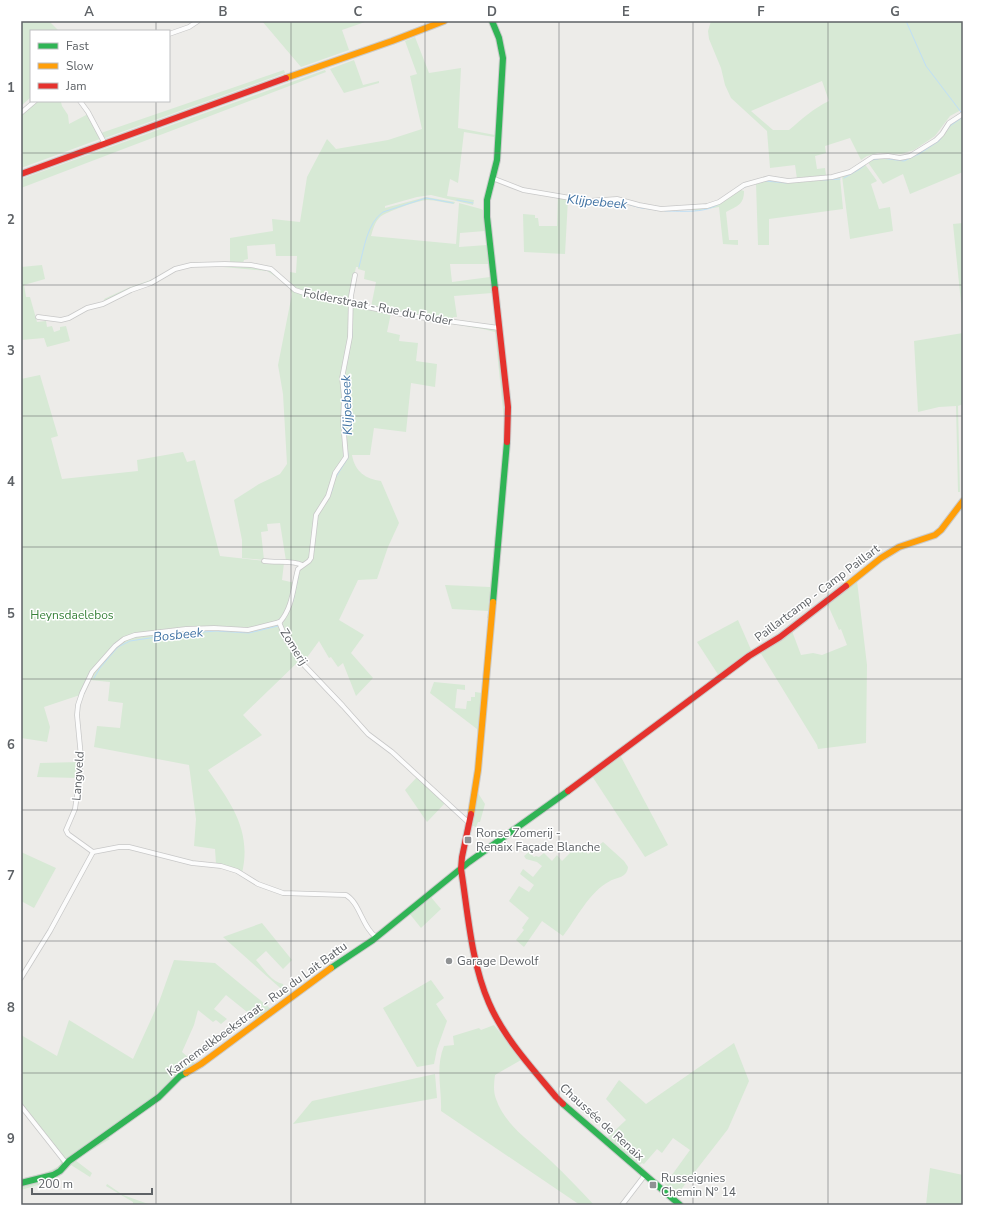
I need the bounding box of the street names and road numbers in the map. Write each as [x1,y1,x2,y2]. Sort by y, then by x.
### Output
street label: Folderstraat - Rue du Folder [302,285,455,329]
street label: Paillartcamp - Camp Paillart [751,540,883,645]
street label: Zomerij [277,626,312,668]
street label: Langveld [68,751,88,801]
street label: Karnemelkbeekstraat - Rue du Lait Battu [164,938,350,1080]
street label: Chaussée de Renaix [556,1080,648,1165]

